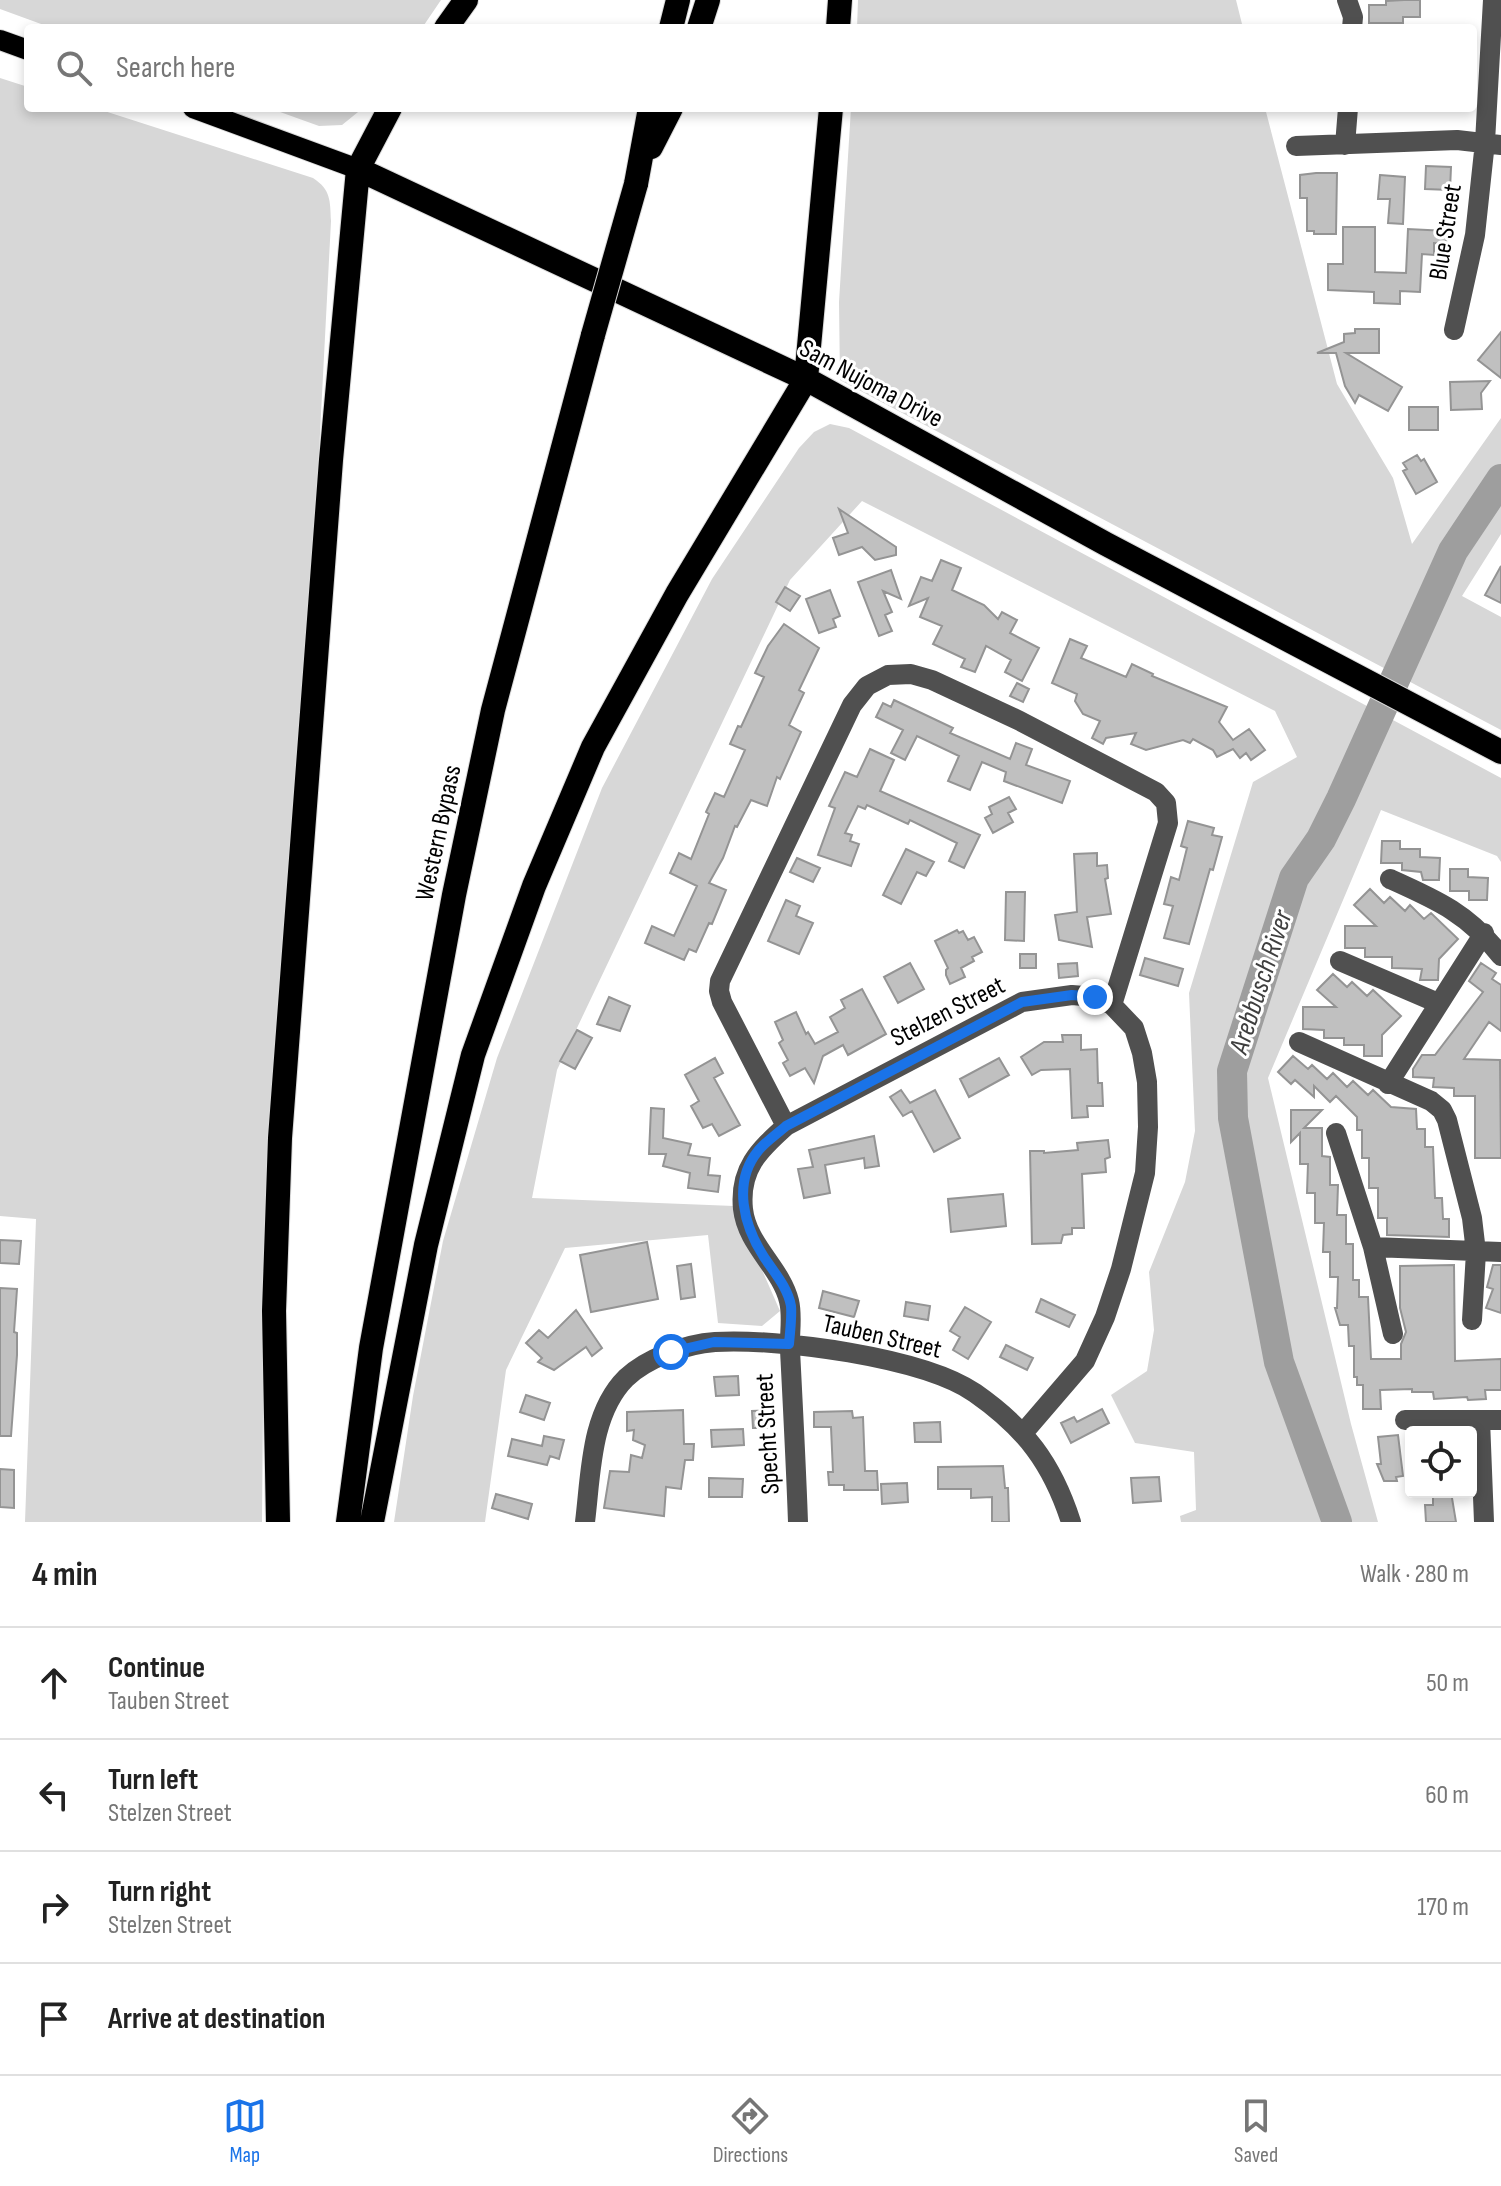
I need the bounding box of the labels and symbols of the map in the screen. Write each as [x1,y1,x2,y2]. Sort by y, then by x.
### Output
street label: Blue Street [1423,182,1469,282]
street label: Sam Nujoma Drive [794,333,948,435]
street label: Western Bypass [410,762,468,904]
water label: Arebbusch River [1222,905,1300,1059]
street label: Stelzen Street [886,970,1010,1054]
route end [1077,979,1113,1015]
street label: Tauben Street [820,1308,945,1366]
route start [653,1334,689,1370]
street label: Specht Street [749,1373,787,1495]

